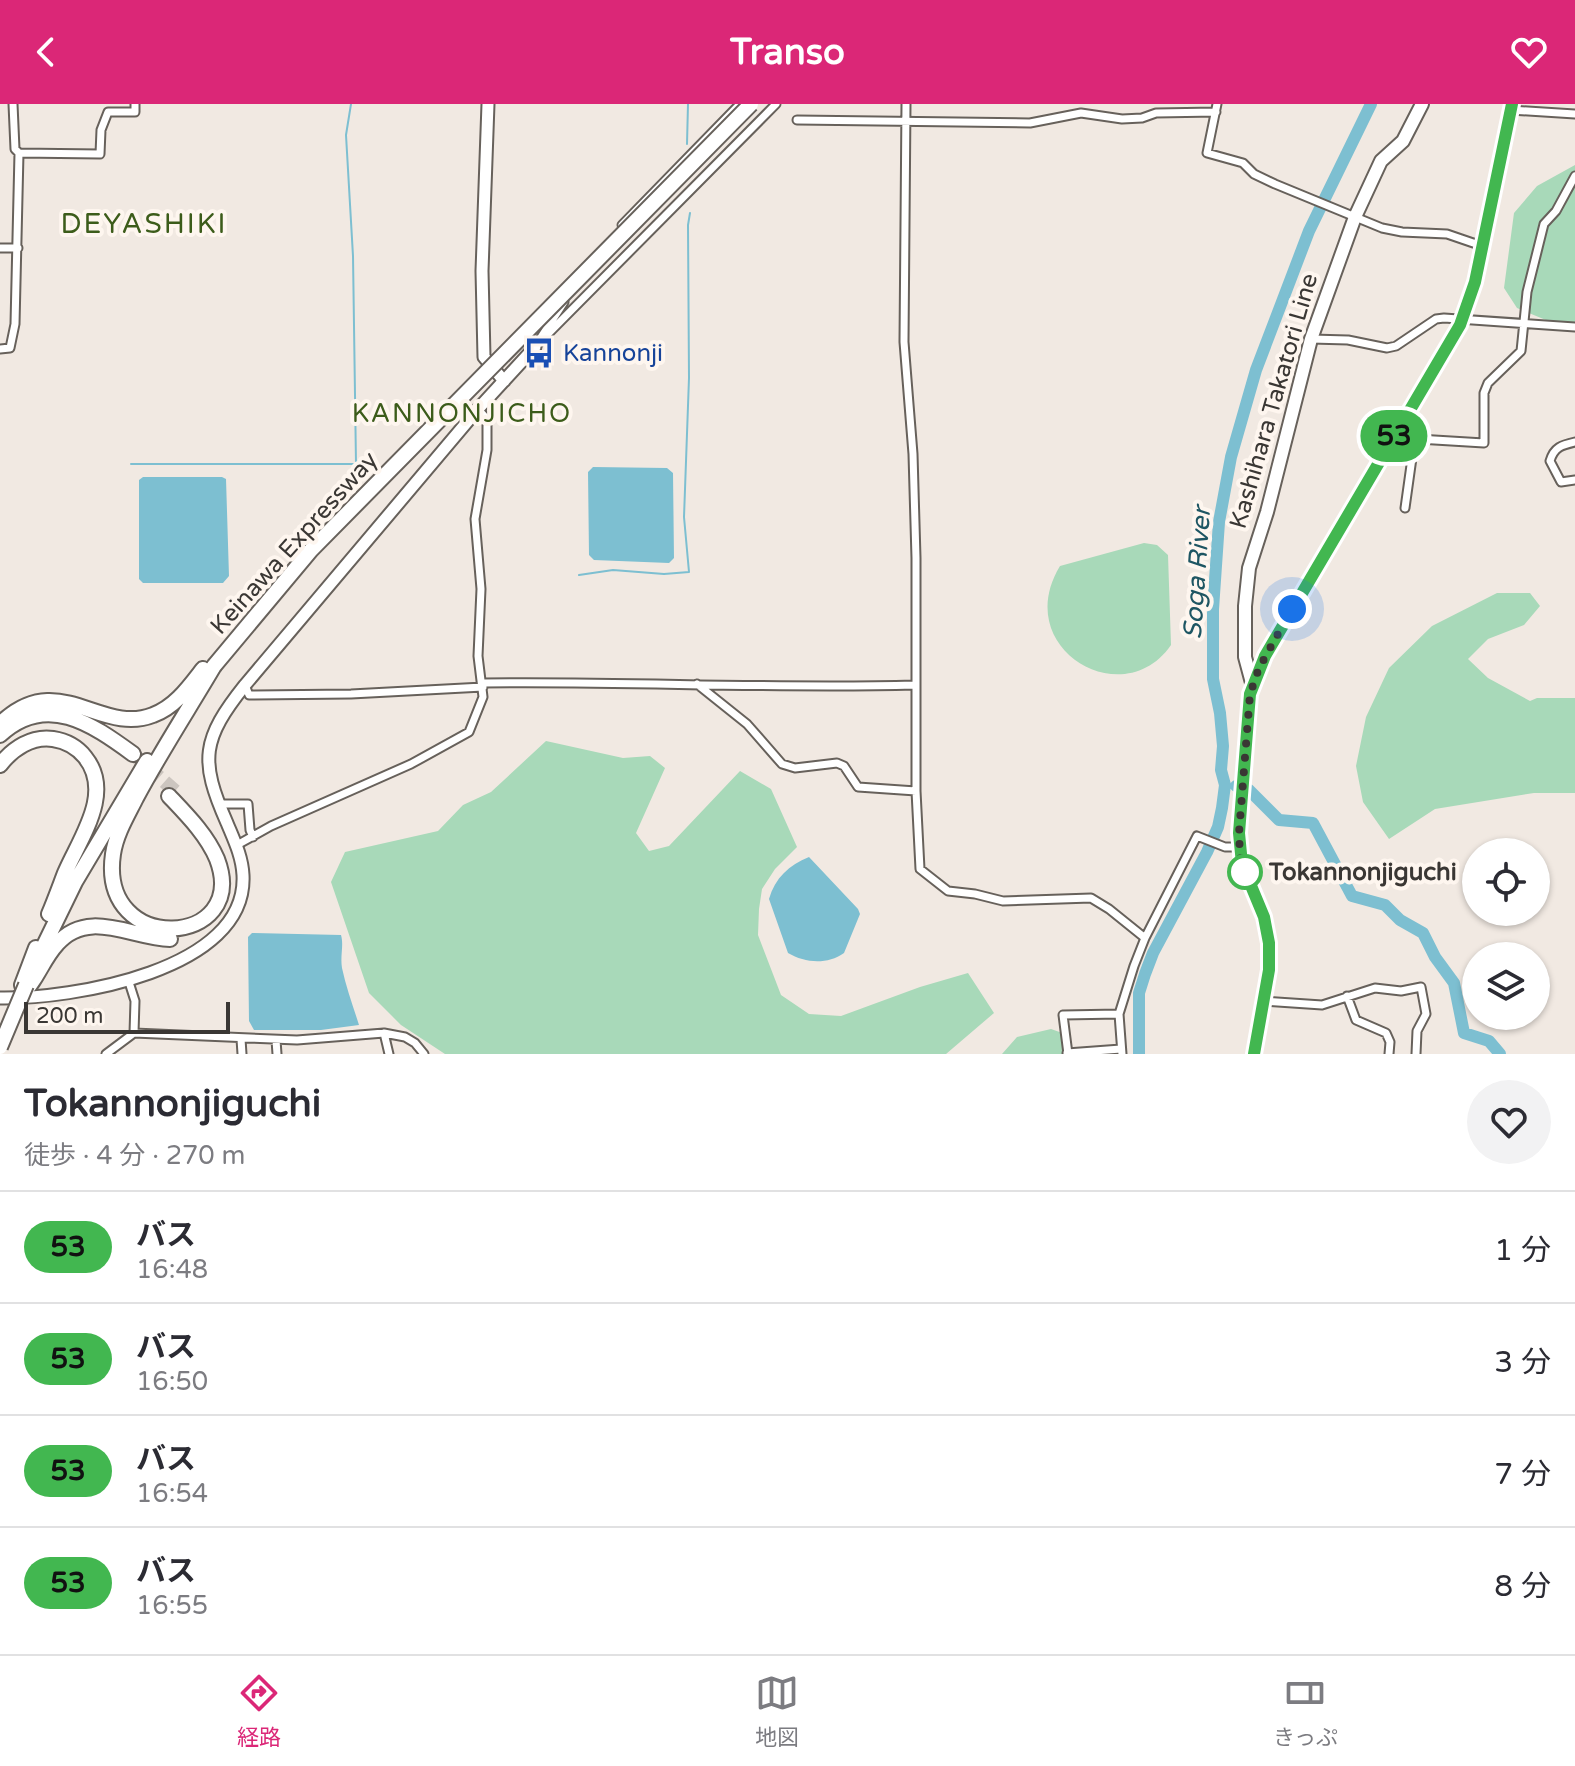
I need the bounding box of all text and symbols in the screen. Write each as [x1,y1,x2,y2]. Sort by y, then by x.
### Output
icon: back [24,30,68,74]
icon: heart [1507,30,1551,74]
text: Transo [730,31,845,74]
district label: DEYASHIKI [60,207,228,241]
street label: Kashihara Takatori Line [1224,270,1324,532]
bus stop icon: Kannonji [522,336,556,370]
place label: Kannonji [563,339,663,368]
district label: KANNONJICHO [352,398,572,429]
line badge: 53 [1358,410,1430,462]
text: 53 [1376,419,1412,453]
street label: Keinawa Expressway [204,446,384,640]
water label: Soga River [1177,503,1217,640]
your location [1272,589,1312,629]
map controls [1462,838,1550,1030]
button: locate [1462,838,1550,926]
marker: Tokannonjiguchi [1228,855,1262,889]
place label: Tokannonjiguchi [1268,858,1457,887]
button: layers [1462,942,1550,1030]
scale bar [24,998,230,1034]
text: 200 m [36,1003,103,1029]
button: heart [1467,1080,1551,1164]
text: Tokannonjiguchi [24,1081,321,1127]
text: 徒歩 · 4 分 · 270 m [24,1140,245,1171]
text: バス [136,1217,196,1254]
text: 53 [50,1230,86,1264]
text: 1 分 [1494,1232,1551,1269]
text: 16:48 [136,1254,208,1285]
text: バス [136,1329,196,1366]
text: 53 [50,1342,86,1376]
text: 3 分 [1494,1344,1551,1381]
text: 16:50 [136,1366,208,1397]
text: バス [136,1441,196,1478]
text: 53 [50,1454,86,1488]
text: 7 分 [1494,1456,1551,1493]
text: 16:54 [136,1478,208,1509]
text: バス [136,1553,196,1590]
text: 53 [50,1566,86,1600]
text: 8 分 [1494,1568,1551,1605]
text: 16:55 [136,1590,208,1621]
tab: 経路 [237,1671,281,1751]
tab: 地図 [755,1671,799,1751]
tab: きっぷ [1273,1671,1338,1751]

